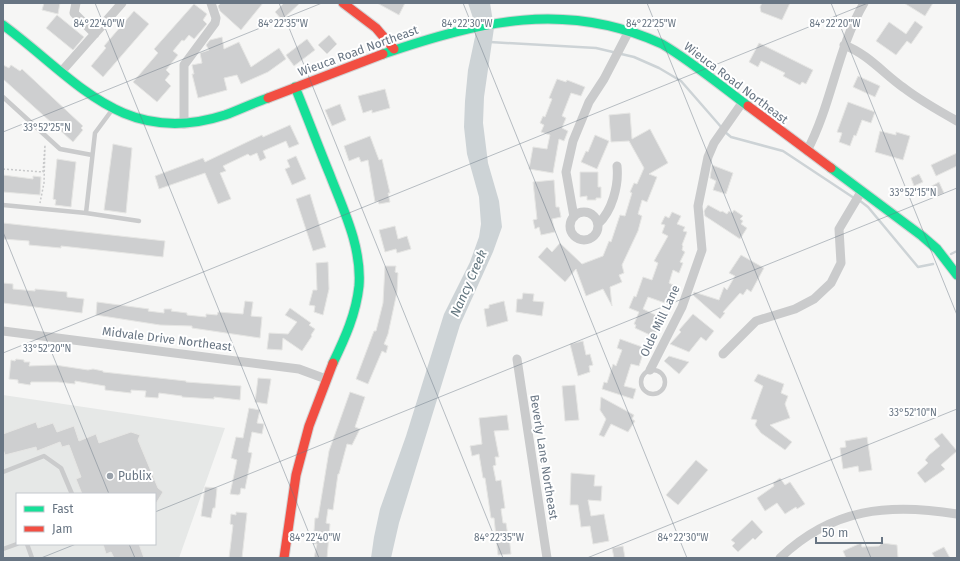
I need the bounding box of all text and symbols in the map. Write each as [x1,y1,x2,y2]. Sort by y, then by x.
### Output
text: 84°22'40"W [74,18,125,30]
text: 84°22'35"W [258,18,309,30]
text: 84°22'30"W [442,18,493,30]
text: 84°22'25"W [626,18,677,30]
text: 84°22'20"W [810,18,861,30]
street label: Wieuca Road Northeast [296,22,421,79]
street label: Wieuca Road Northeast [681,39,791,127]
text: 33°52'25"N [23,122,71,134]
text: 33°52'15"N [889,187,937,199]
water label: Nancy Creek [447,247,490,319]
street label: Olde Mill Lane [637,283,683,359]
street label: Midvale Drive Northeast [101,324,233,354]
text: 33°52'20"N [23,343,71,355]
street label: Beverly Lane Northeast [527,393,561,521]
text: 33°52'10"N [889,407,937,419]
place label: Publix [118,469,152,483]
marker: Publix [105,471,115,481]
legend [16,493,156,545]
text: Fast [52,502,74,516]
scale bar [816,519,882,545]
text: Jam [52,522,72,536]
text: 50 m [822,526,848,540]
text: 84°22'40"W [290,532,341,544]
text: 84°22'35"W [474,532,525,544]
text: 84°22'30"W [658,532,709,544]

